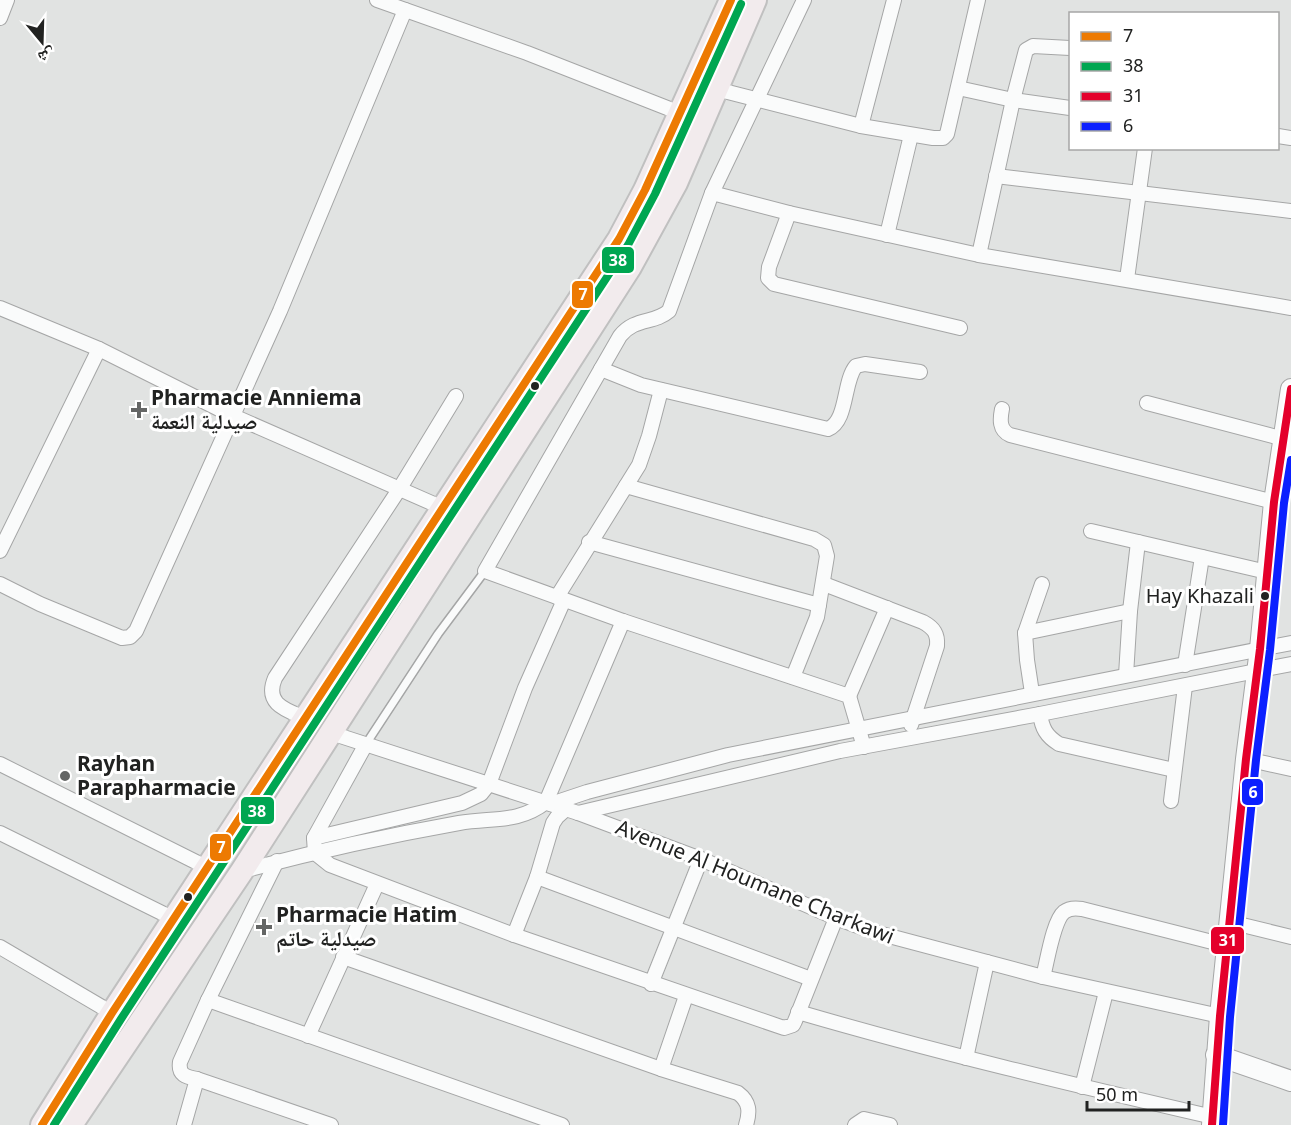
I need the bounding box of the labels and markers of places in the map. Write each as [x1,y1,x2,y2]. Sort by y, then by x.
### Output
unlabelled marker [529,380,541,392]
place label: Pharmacie Anniema صيدلية النعمة [151,383,362,435]
marker: Pharmacie Anniema صيدلية النعمة [132,403,146,417]
place label: Hay Khazali [1146,582,1254,609]
marker: Hay Khazali [1259,590,1271,602]
place label: Rayhan Parapharmacie [77,749,236,801]
marker: Rayhan Parapharmacie [58,769,72,783]
unlabelled marker [182,891,194,903]
place label: Pharmacie Hatim صيدلية حاتم [276,900,457,953]
marker: Pharmacie Hatim صيدلية حاتم [257,920,271,934]

